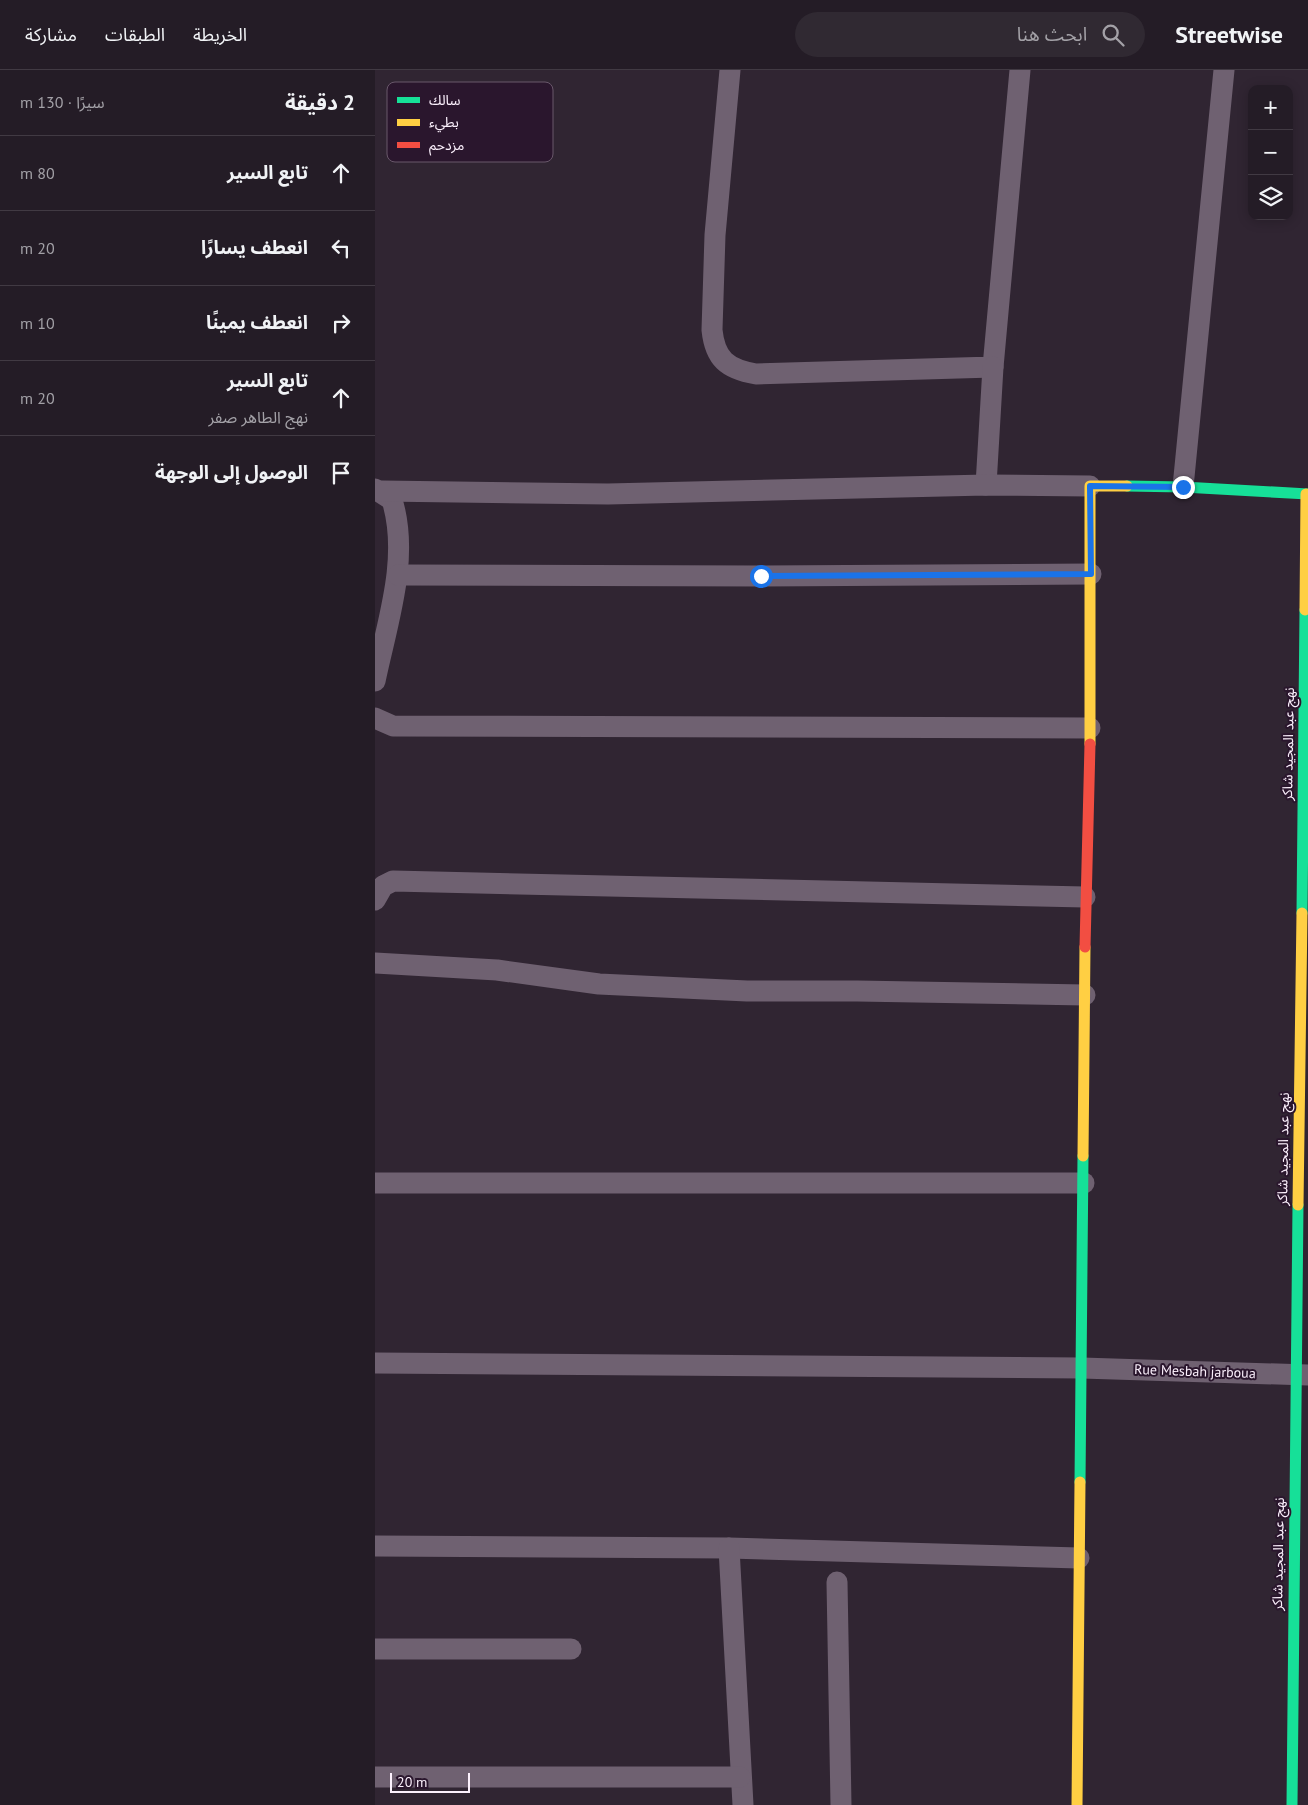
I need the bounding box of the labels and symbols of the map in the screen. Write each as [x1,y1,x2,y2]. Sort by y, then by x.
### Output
legend [387,82,553,162]
text: سالك [429,91,461,109]
text: بطيء [429,113,459,133]
text: مزدحم [429,136,464,156]
route end [1172,476,1195,499]
route start [750,565,773,588]
street label: نهج عبد المجيد شاكر [1278,687,1300,802]
street label: نهج عبد المجيد شاكر [1273,1092,1295,1207]
street label: Rue Mesbah jarboua [1134,1360,1256,1382]
street label: نهج عبد المجيد شاكر [1268,1497,1290,1612]
scale bar [390,1770,470,1793]

